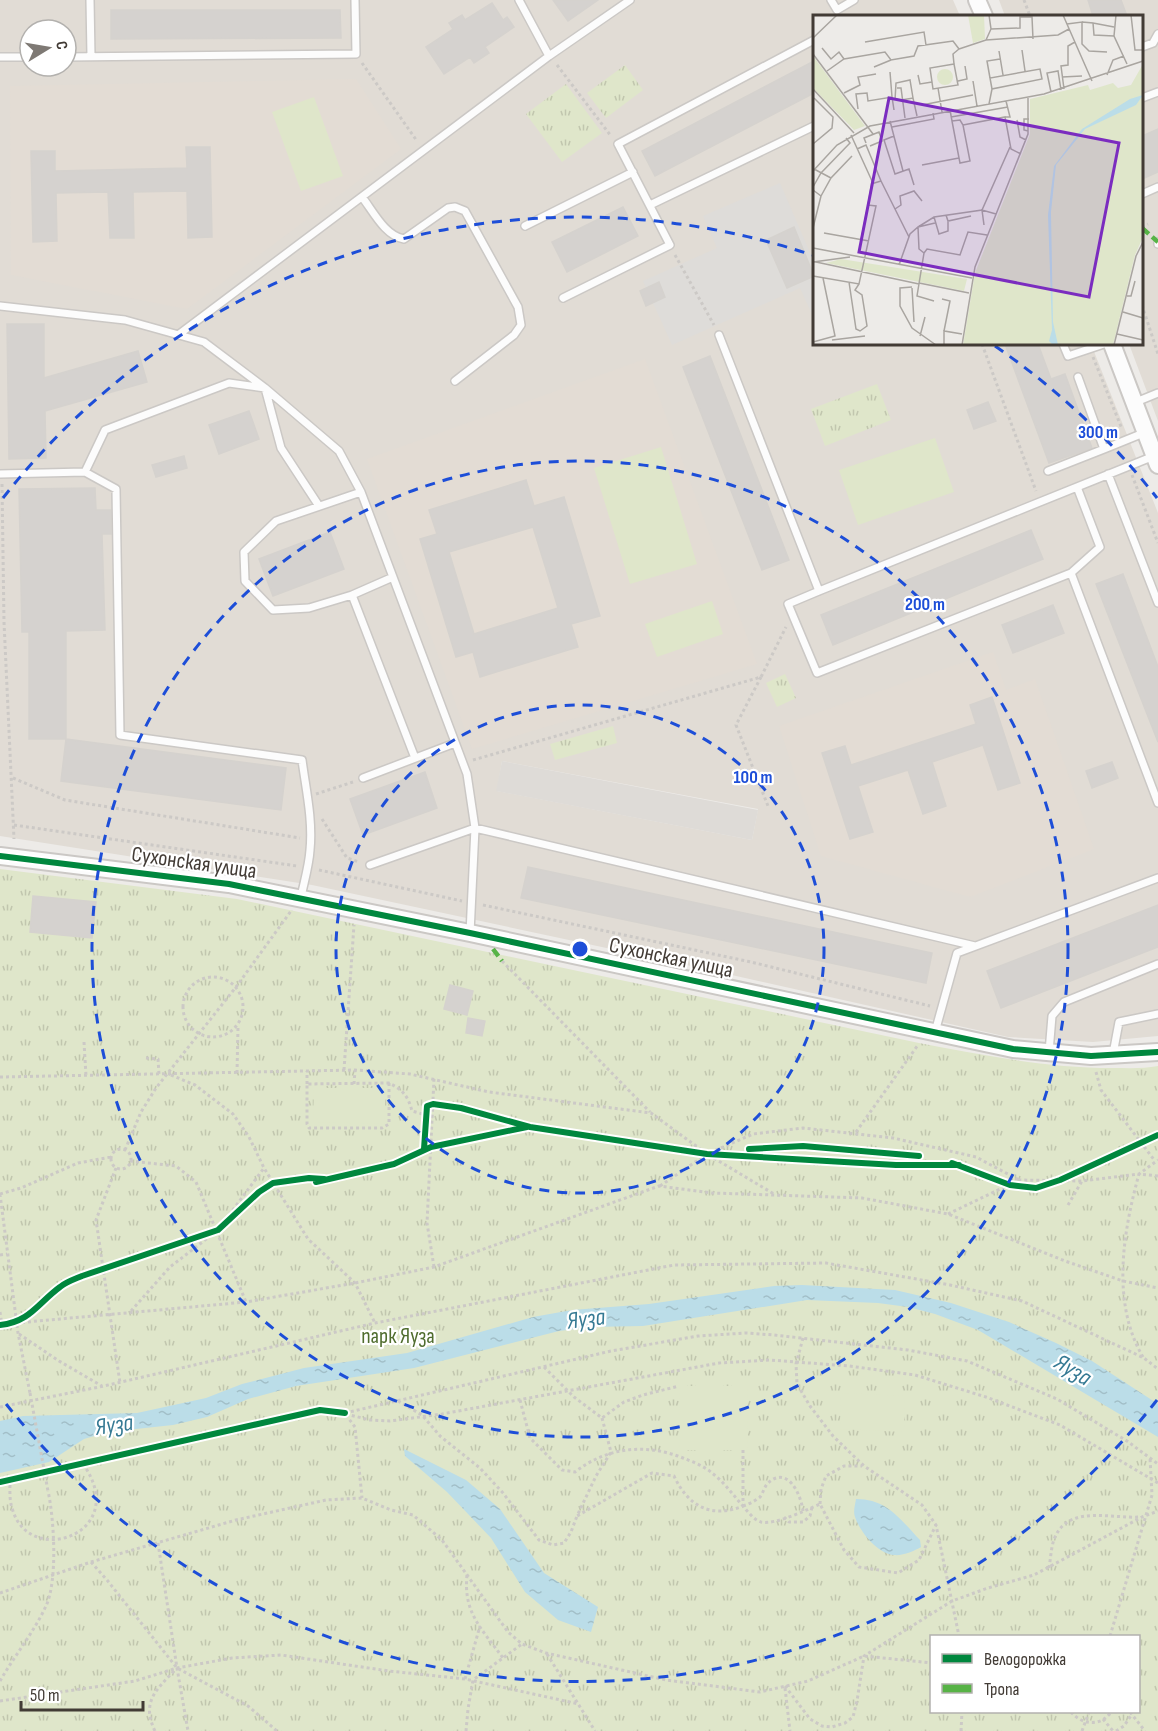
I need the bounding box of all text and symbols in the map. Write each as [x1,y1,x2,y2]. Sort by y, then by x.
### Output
inset map [813,15,1143,345]
north arrow [18,18,78,78]
text: С [51,40,71,51]
text: 300 m [1078,422,1118,443]
text: 200 m [905,594,945,615]
text: 100 m [734,767,773,788]
street label: Сухонская улица [130,841,258,885]
street label: Сухонская улица [607,932,735,984]
centre of rings [570,939,590,959]
water label: Яуза [564,1302,607,1336]
park label: парк Яуза [361,1323,435,1350]
water label: Яуза [1048,1347,1097,1392]
water label: Яуза [92,1408,135,1442]
legend [930,1635,1140,1713]
text: Велодорожка [984,1649,1066,1670]
scale bar [21,1674,142,1712]
text: Тропа [984,1679,1020,1700]
text: 50 m [30,1685,60,1706]

